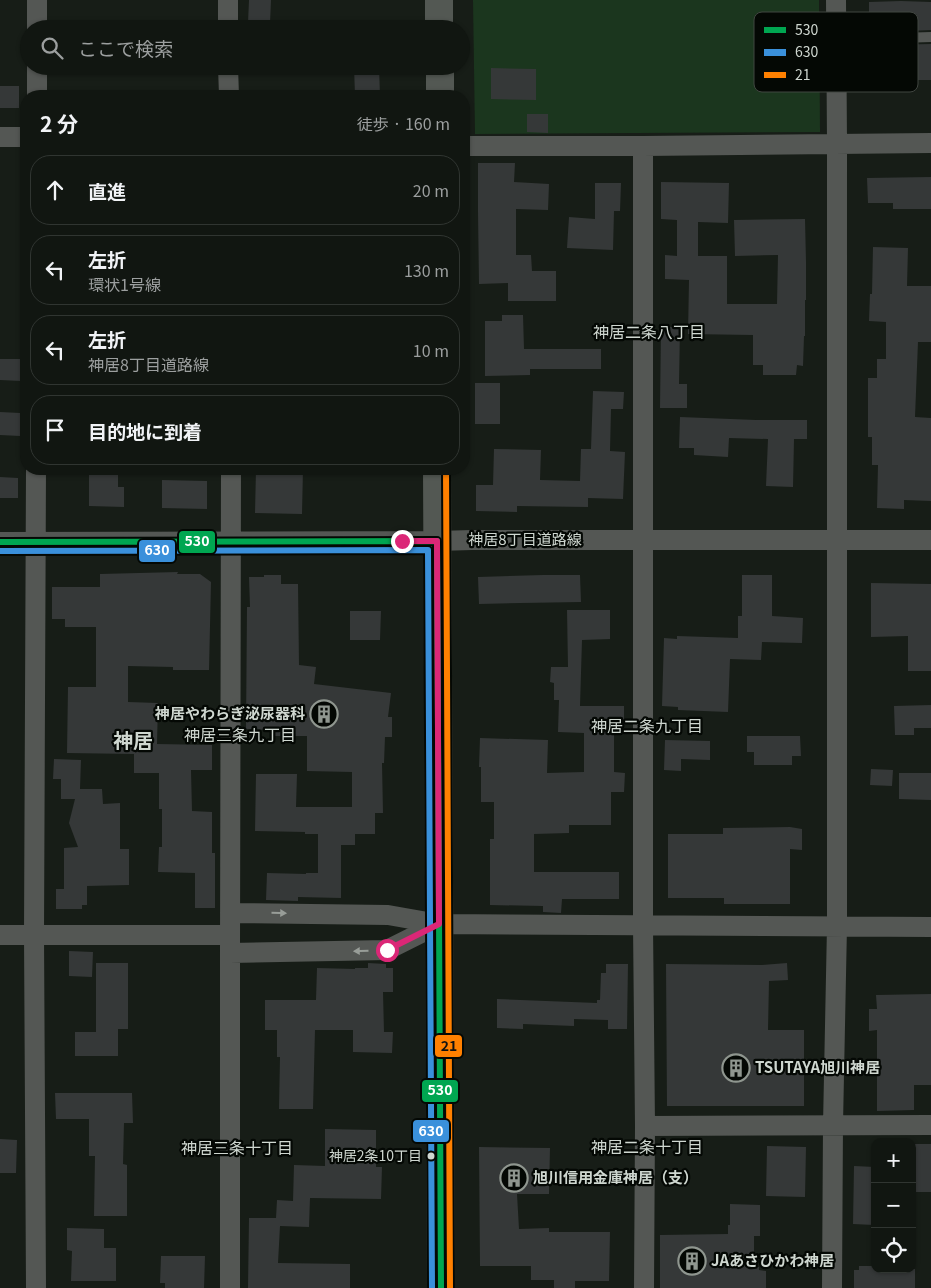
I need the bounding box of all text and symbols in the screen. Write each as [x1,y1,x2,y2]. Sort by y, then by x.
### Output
legend [754,12,918,92]
text: 530 [795,19,819,39]
search box [20,20,470,75]
icon: search [38,34,66,62]
text: ここで検索 [78,34,173,61]
text: 630 [795,41,819,61]
text: 21 [795,64,811,84]
text: 2 分 [40,108,78,138]
text: 徒歩 · 160 m [357,111,450,135]
icon: ahead [41,176,69,204]
text: 直進 [88,177,126,204]
text: 20 m [413,178,449,202]
text: 左折 [88,245,126,272]
icon: left [41,256,69,284]
text: 130 m [404,258,449,282]
text: 環状1号線 [88,272,161,296]
district label: 神居二条八丁目 [593,319,705,343]
text: 左折 [88,325,126,352]
icon: left [41,336,69,364]
text: 10 m [413,338,449,362]
text: 神居8丁目道路線 [88,352,209,376]
icon: arrive [41,416,69,444]
text: 目的地に到着 [88,417,202,444]
street label: 神居8丁目道路線 [468,528,582,549]
line badge: 530 [178,530,216,554]
text: 530 [185,530,209,550]
route end [391,530,414,553]
line badge: 630 [138,539,176,563]
text: 630 [145,539,169,559]
building icon: 神居やわらぎ泌尿器科 [309,699,339,729]
place label: 神居やわらぎ泌尿器科 [154,702,305,723]
district label: 神居二条九丁目 [591,713,703,737]
district label: 神居三条九丁目 [184,722,296,746]
district label: 神居 [113,725,153,754]
one-way arrow [271,909,287,917]
route start [376,939,399,962]
one-way arrow [353,947,369,955]
line badge: 21 [434,1034,463,1058]
text: 21 [441,1035,457,1055]
building icon: TSUTAYA旭川神居 [721,1053,751,1083]
place label: TSUTAYA旭川神居 [755,1056,880,1077]
line badge: 530 [421,1079,459,1103]
text: 530 [428,1079,452,1099]
line badge: 630 [412,1119,450,1143]
text: 630 [419,1120,443,1140]
district label: 神居二条十丁目 [591,1134,703,1158]
district label: 神居三条十丁目 [181,1135,293,1159]
map controls [871,1138,916,1273]
button: + [871,1138,916,1183]
place label: 神居2条10丁目 [329,1145,422,1165]
marker: 神居2条10丁目 [426,1151,436,1161]
building icon: 旭川信用金庫神居（支） [499,1163,529,1193]
place label: 旭川信用金庫神居（支） [533,1166,698,1187]
button: − [871,1183,916,1228]
button: locate [871,1228,916,1273]
building icon: JAあさひかわ神居 [677,1246,707,1276]
place label: JAあさひかわ神居 [711,1249,834,1270]

